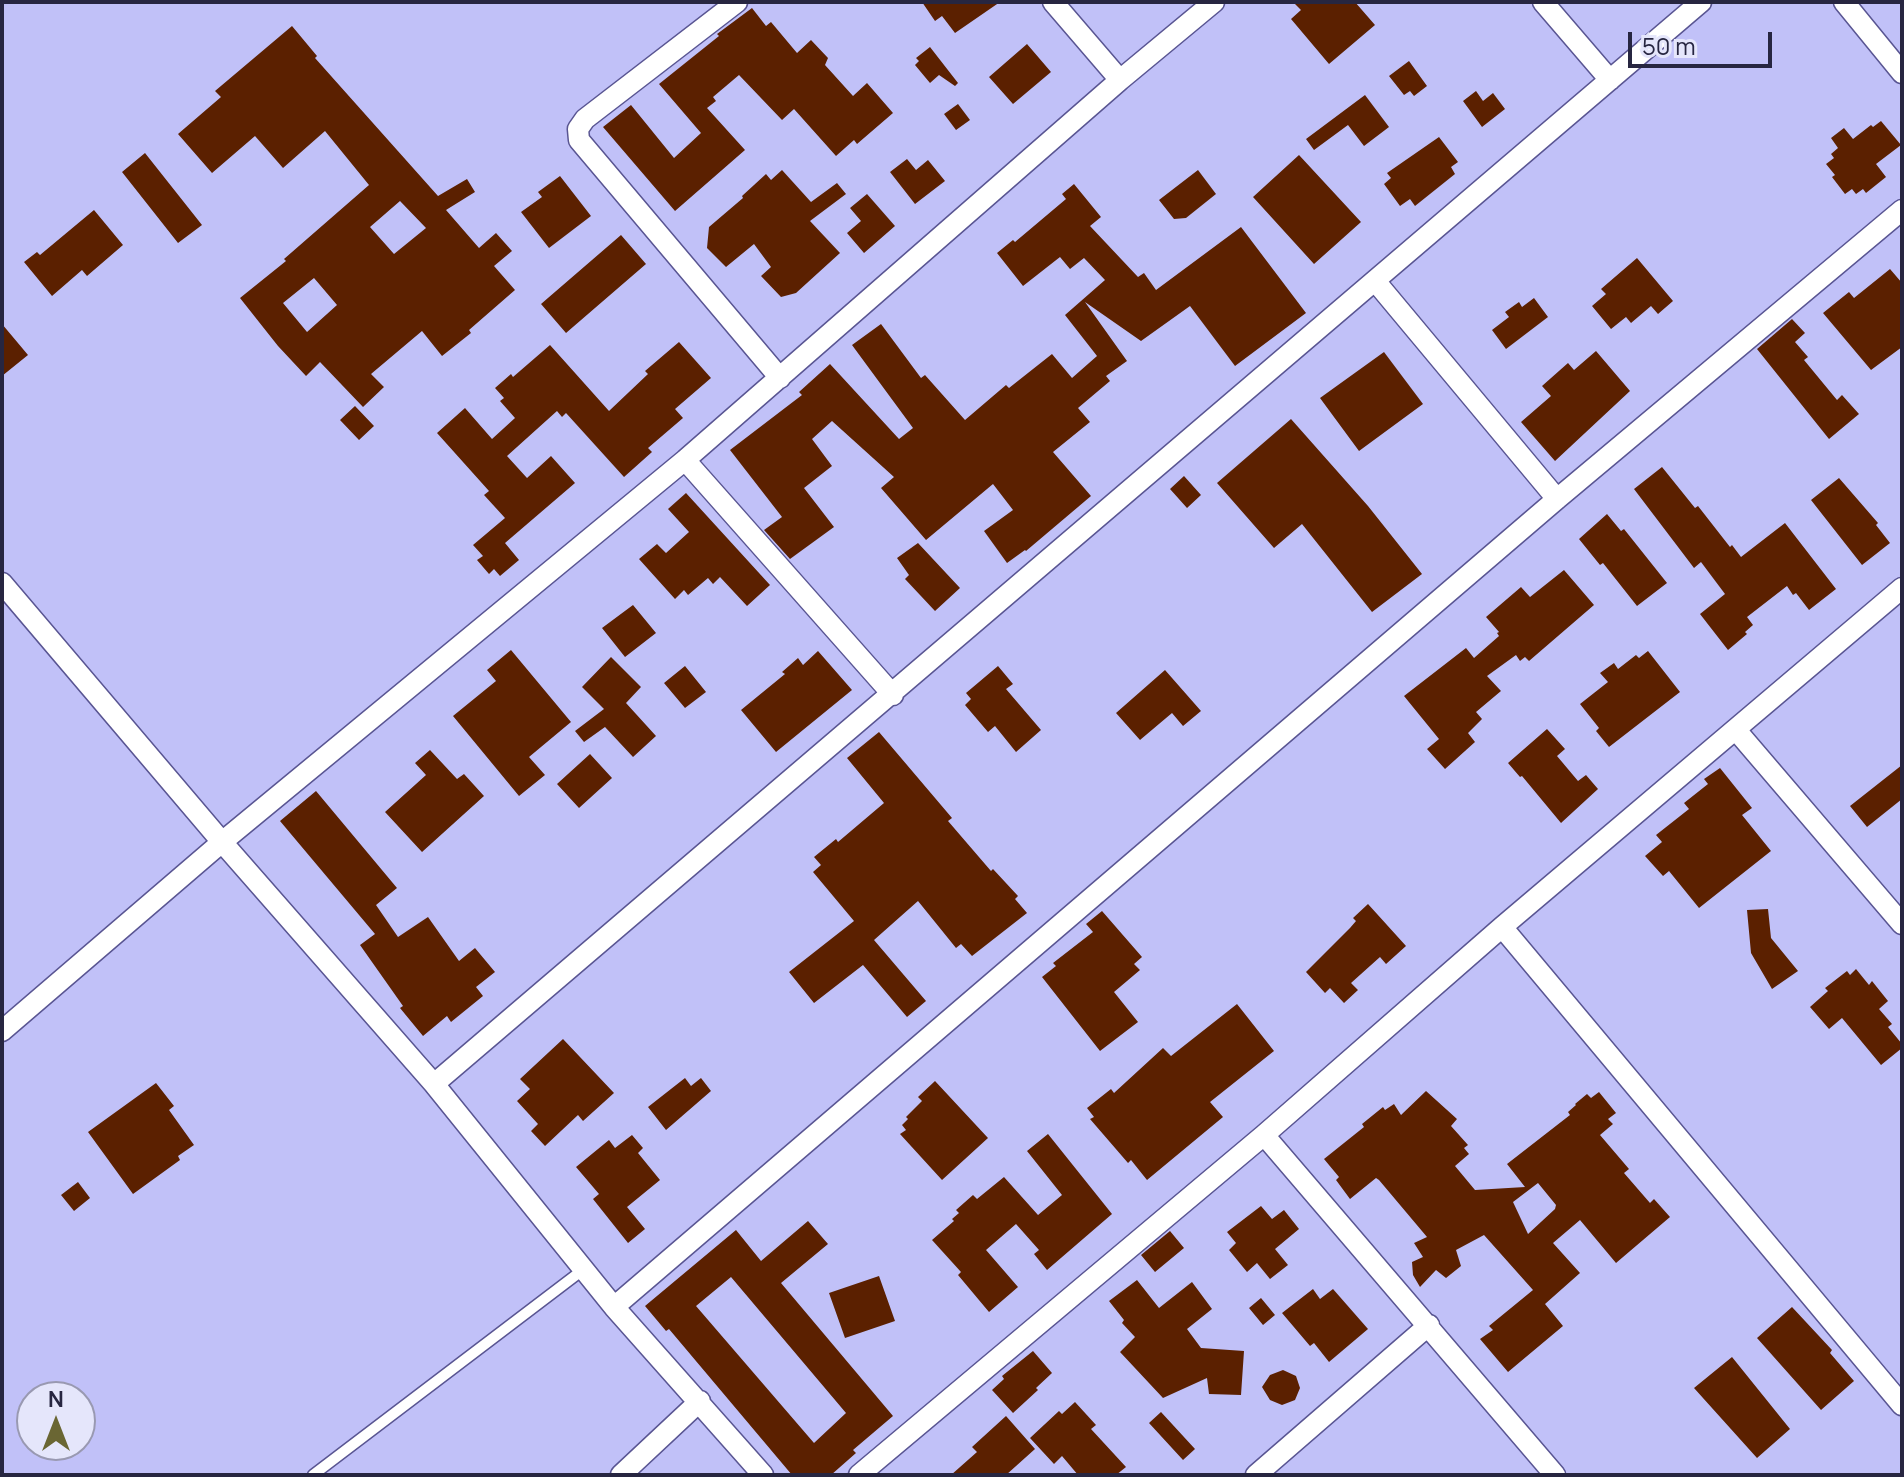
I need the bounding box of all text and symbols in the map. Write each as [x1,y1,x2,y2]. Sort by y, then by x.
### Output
scale bar [1632,16,1776,66]
text: 50 m [1642,29,1696,62]
north arrow [16,1381,96,1461]
text: N [48,1384,64,1414]

